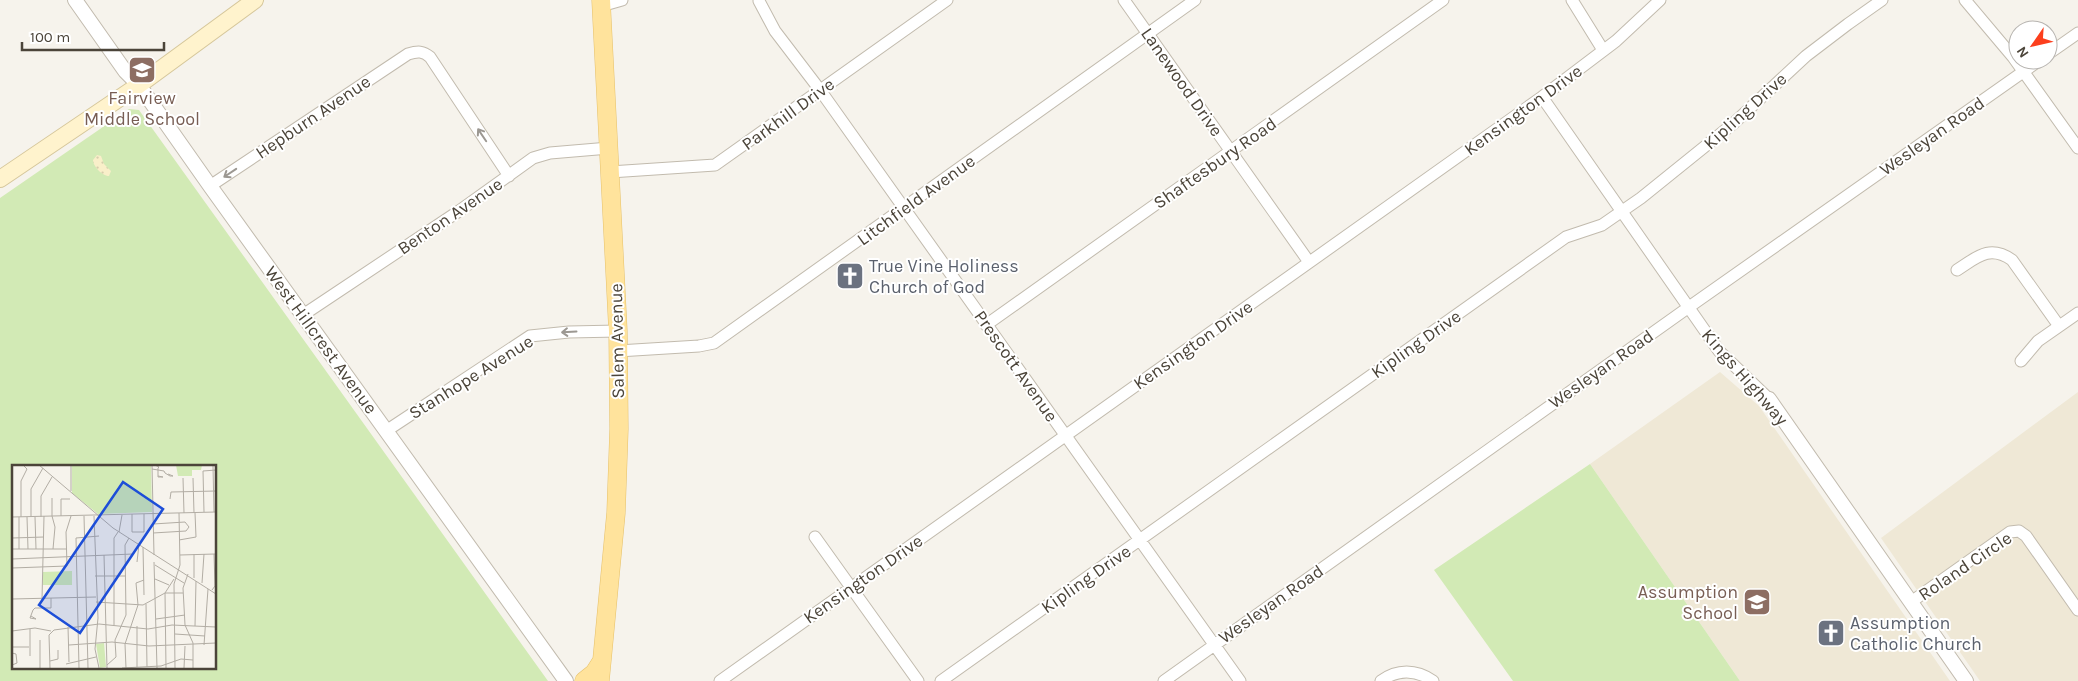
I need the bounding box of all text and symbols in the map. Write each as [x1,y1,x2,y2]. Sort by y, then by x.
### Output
scale bar [22,20,165,52]
north arrow [2008,20,2058,70]
street label: Lanewood Drive [1136,23,1228,141]
text: 100 m [30,28,70,46]
text: N [2013,43,2032,61]
school or university icon: Fairview Middle School [127,55,157,85]
street label: Kensington Drive [1460,60,1586,160]
street label: Kipling Drive [1699,68,1791,154]
street label: Hepburn Avenue [251,70,375,164]
street label: Parkhill Drive [737,73,839,155]
place label: Fairview Middle School [84,87,200,130]
street label: Wesleyan Road [1875,92,1989,180]
street label: Shaftesbury Road [1149,112,1281,214]
one-way arrow [477,128,487,142]
street label: Litchfield Avenue [853,150,979,250]
one-way arrow [223,168,237,178]
street label: Benton Avenue [393,173,507,259]
place label: True Vine Holiness Church of God [869,255,1019,298]
church icon: True Vine Holiness Church of God [835,261,865,291]
street label: West Hillcrest Avenue [260,262,382,418]
street label: Salem Avenue [605,283,629,399]
street label: Kensington Drive [1129,296,1257,394]
street label: Kipling Drive [1367,305,1465,383]
street label: Prescott Avenue [969,306,1063,426]
street label: Kings Highway [1697,324,1793,430]
street label: Wesleyan Road [1544,325,1658,413]
one-way arrow [562,327,578,336]
street label: Stanhope Avenue [405,330,537,424]
inset map [12,465,216,668]
street label: Roland Circle [1914,527,2016,605]
street label: Kensington Drive [799,530,927,628]
street label: Kipling Drive [1037,540,1135,618]
street label: Wesleyan Road [1214,560,1328,648]
place label: Assumption School [1638,581,1738,624]
school or university icon: Assumption School [1742,587,1772,617]
place label: Assumption Catholic Church [1850,612,1982,655]
church icon: Assumption Catholic Church [1816,618,1846,648]

